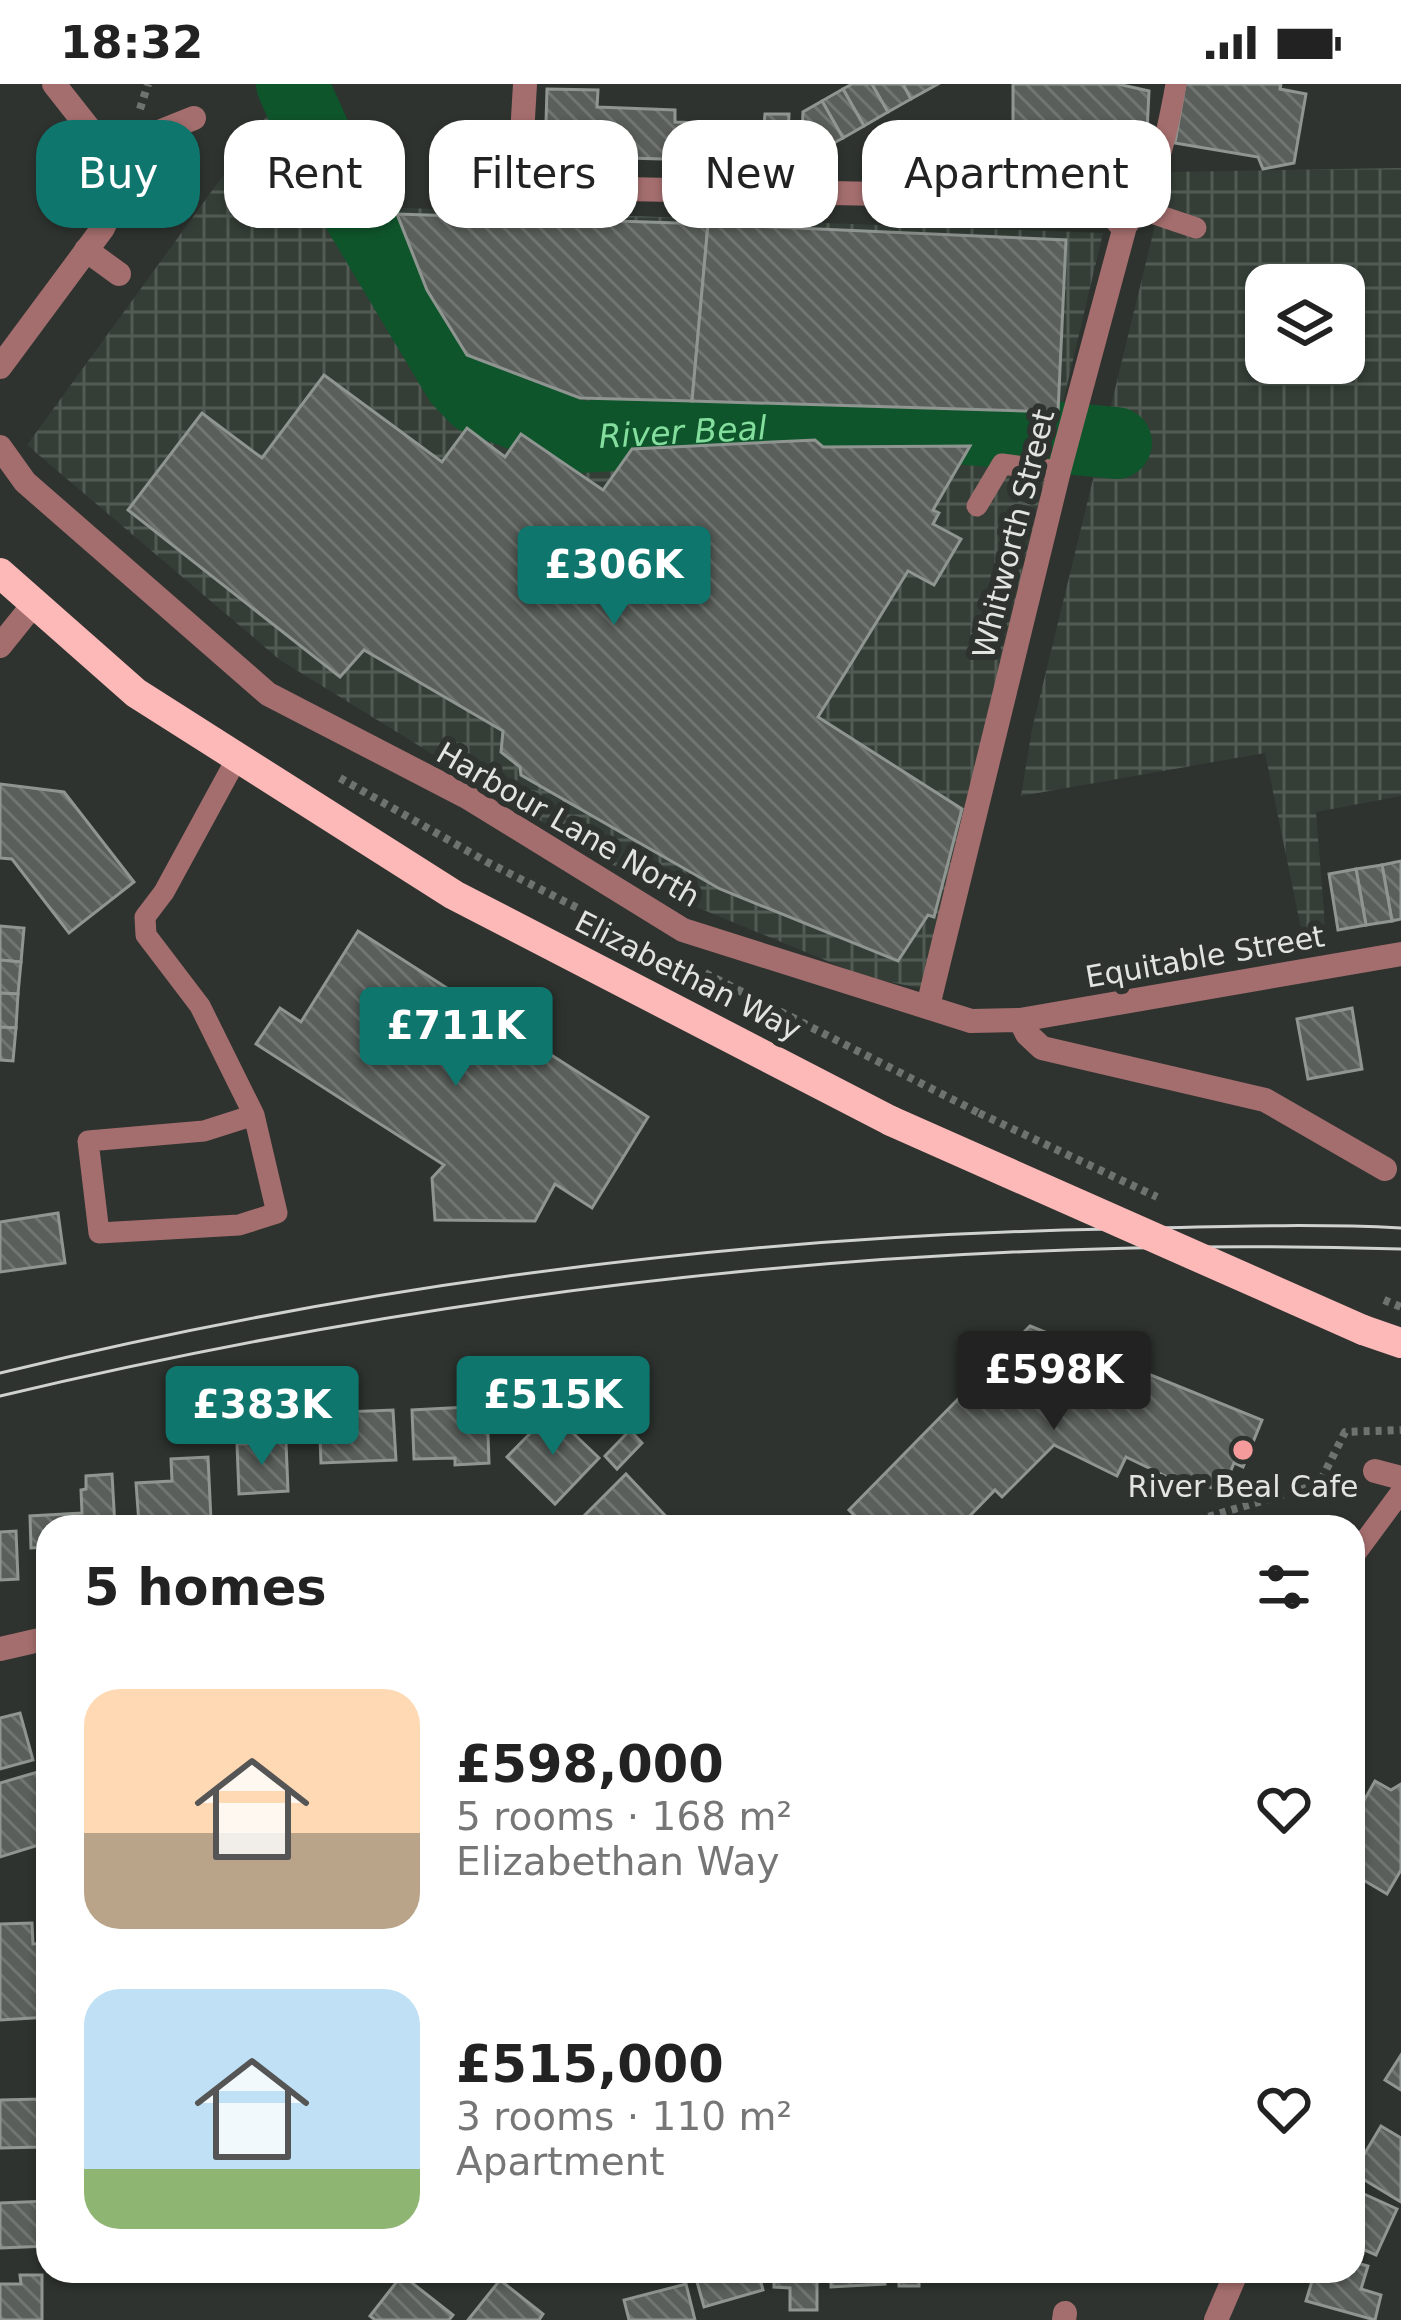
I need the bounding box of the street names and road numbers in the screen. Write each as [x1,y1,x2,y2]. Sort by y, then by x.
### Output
street label: Whitworth Street [966,405,1061,662]
street label: Harbour Lane North [431,735,706,914]
street label: Elizabethan Way [569,903,807,1048]
street label: Equitable Street [1083,918,1327,995]

